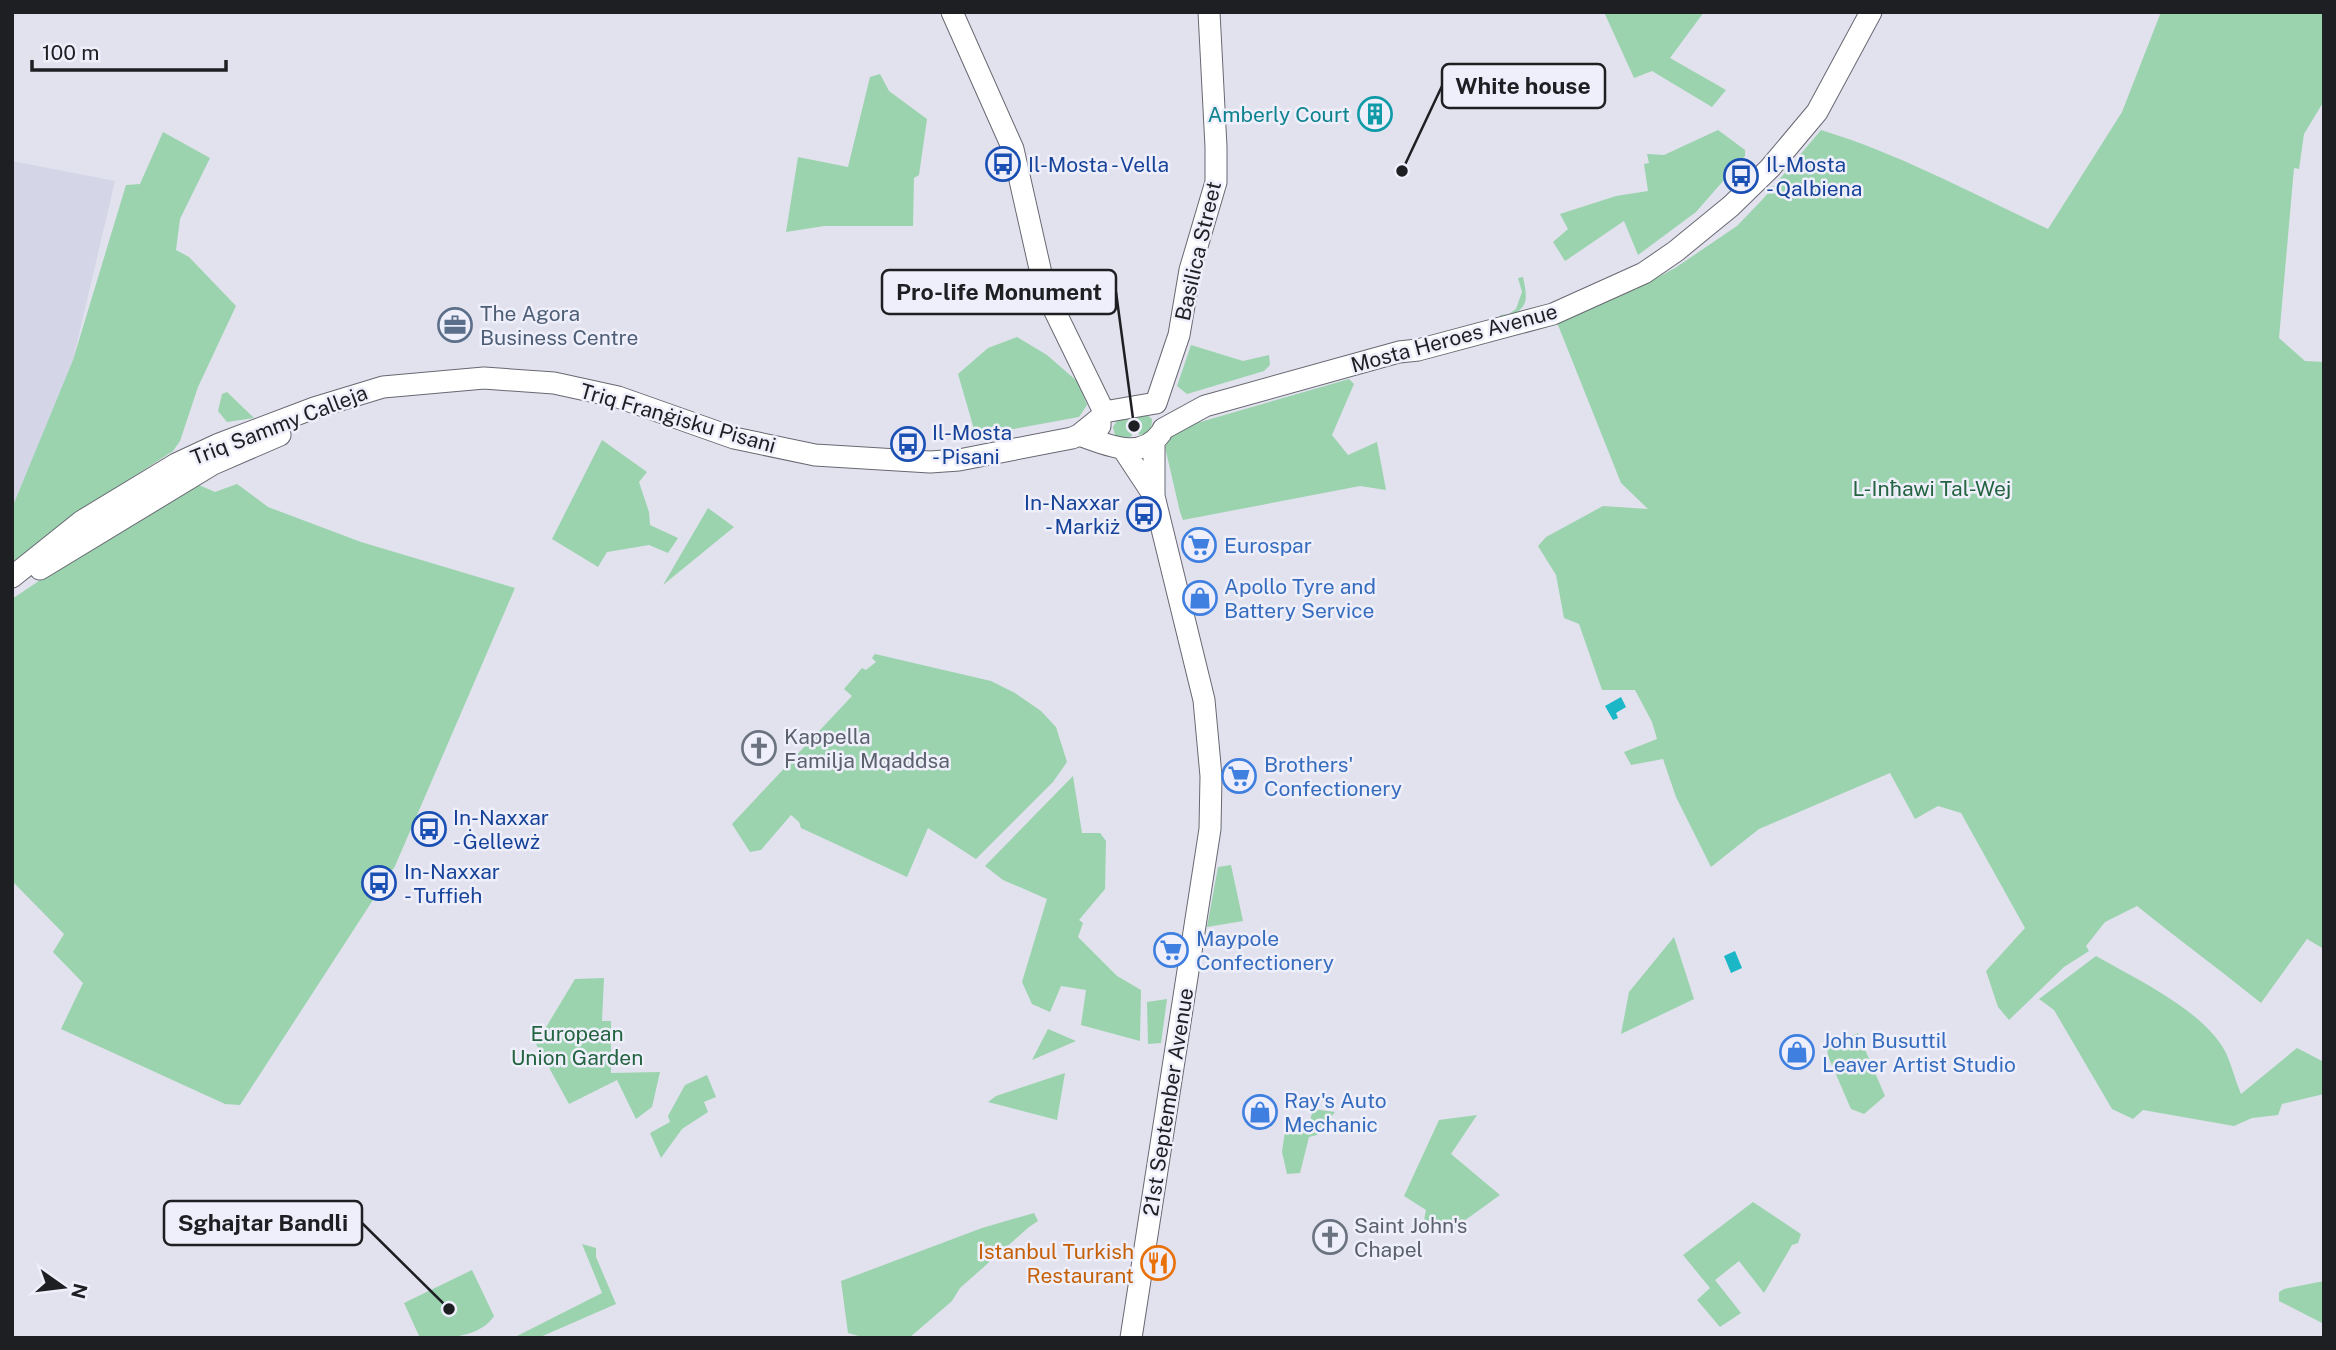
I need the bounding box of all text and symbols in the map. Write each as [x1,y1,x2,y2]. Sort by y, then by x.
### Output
scale bar [32,28,226,72]
text: 100 m [42,40,99,65]
callout: White house [1442,64,1605,108]
text: White house [1455,72,1591,99]
building icon: Amberly Court [1356,95,1394,133]
place label: Amberly Court [1207,102,1350,127]
bus stop icon: Il-Mosta - Vella [984,145,1022,183]
place label: Il-Mosta - Vella [1028,152,1169,177]
place label: Il-Mosta - Qalbiena [1766,152,1862,201]
bus stop icon: Il-Mosta - Qalbiena [1722,157,1760,195]
street label: Basilica Street [1170,179,1226,323]
callout: Pro-life Monument [882,270,1116,314]
text: Pro-life Monument [896,278,1102,305]
street label: Mosta Heroes Avenue [1348,298,1560,378]
place label: The Agora Business Centre [480,301,639,350]
office icon: The Agora Business Centre [436,306,474,344]
street label: Triq Franġisku Pisani [577,378,779,458]
street label: Triq Sammy Calleja [187,380,371,470]
place label: Il-Mosta - Pisani [932,420,1012,469]
bus stop icon: Il-Mosta - Pisani [889,425,927,463]
park label: L-Inħawi Tal-Wej [1853,476,2011,501]
place label: In-Naxxar - Markiż [1024,490,1120,539]
bus stop icon: In-Naxxar - Markiż [1125,495,1163,533]
supermarket icon: Eurospar [1180,526,1218,564]
place label: Eurospar [1224,533,1312,558]
place label: Apollo Tyre and Battery Service [1224,574,1376,623]
shop icon: Apollo Tyre and Battery Service [1181,579,1219,617]
place label: Kappella Familja Mqaddsa [784,724,950,773]
church icon: Kappella Familja Mqaddsa [740,729,778,767]
place label: Brothers' Confectionery [1264,752,1402,801]
supermarket icon: Brothers' Confectionery [1220,757,1258,795]
place label: In-Naxxar - Ġellewż [453,805,549,854]
bus stop icon: In-Naxxar - Ġellewż [410,810,448,848]
place label: In-Naxxar - Tuffieh [404,859,500,908]
bus stop icon: In-Naxxar - Tuffieh [360,864,398,902]
place label: Maypole Confectionery [1196,926,1334,975]
supermarket icon: Maypole Confectionery [1152,931,1190,969]
street label: 21st September Avenue [1138,986,1198,1218]
park label: European Union Garden [511,1021,643,1070]
place label: John Busuttil Leaver Artist Studio [1822,1028,2016,1077]
shop icon: John Busuttil Leaver Artist Studio [1778,1033,1816,1071]
place label: Ray's Auto Mechanic [1284,1088,1387,1137]
shop icon: Ray's Auto Mechanic [1241,1093,1279,1131]
callout: Sghajtar Bandli [164,1201,362,1245]
text: Sghajtar Bandli [178,1209,348,1236]
place label: Saint John's Chapel [1354,1213,1467,1262]
church icon: Saint John's Chapel [1311,1218,1349,1256]
place label: Istanbul Turkish Restaurant [978,1239,1134,1288]
restaurant icon: Istanbul Turkish Restaurant [1139,1244,1177,1282]
north arrow [28,1252,98,1322]
text: N [67,1281,92,1301]

